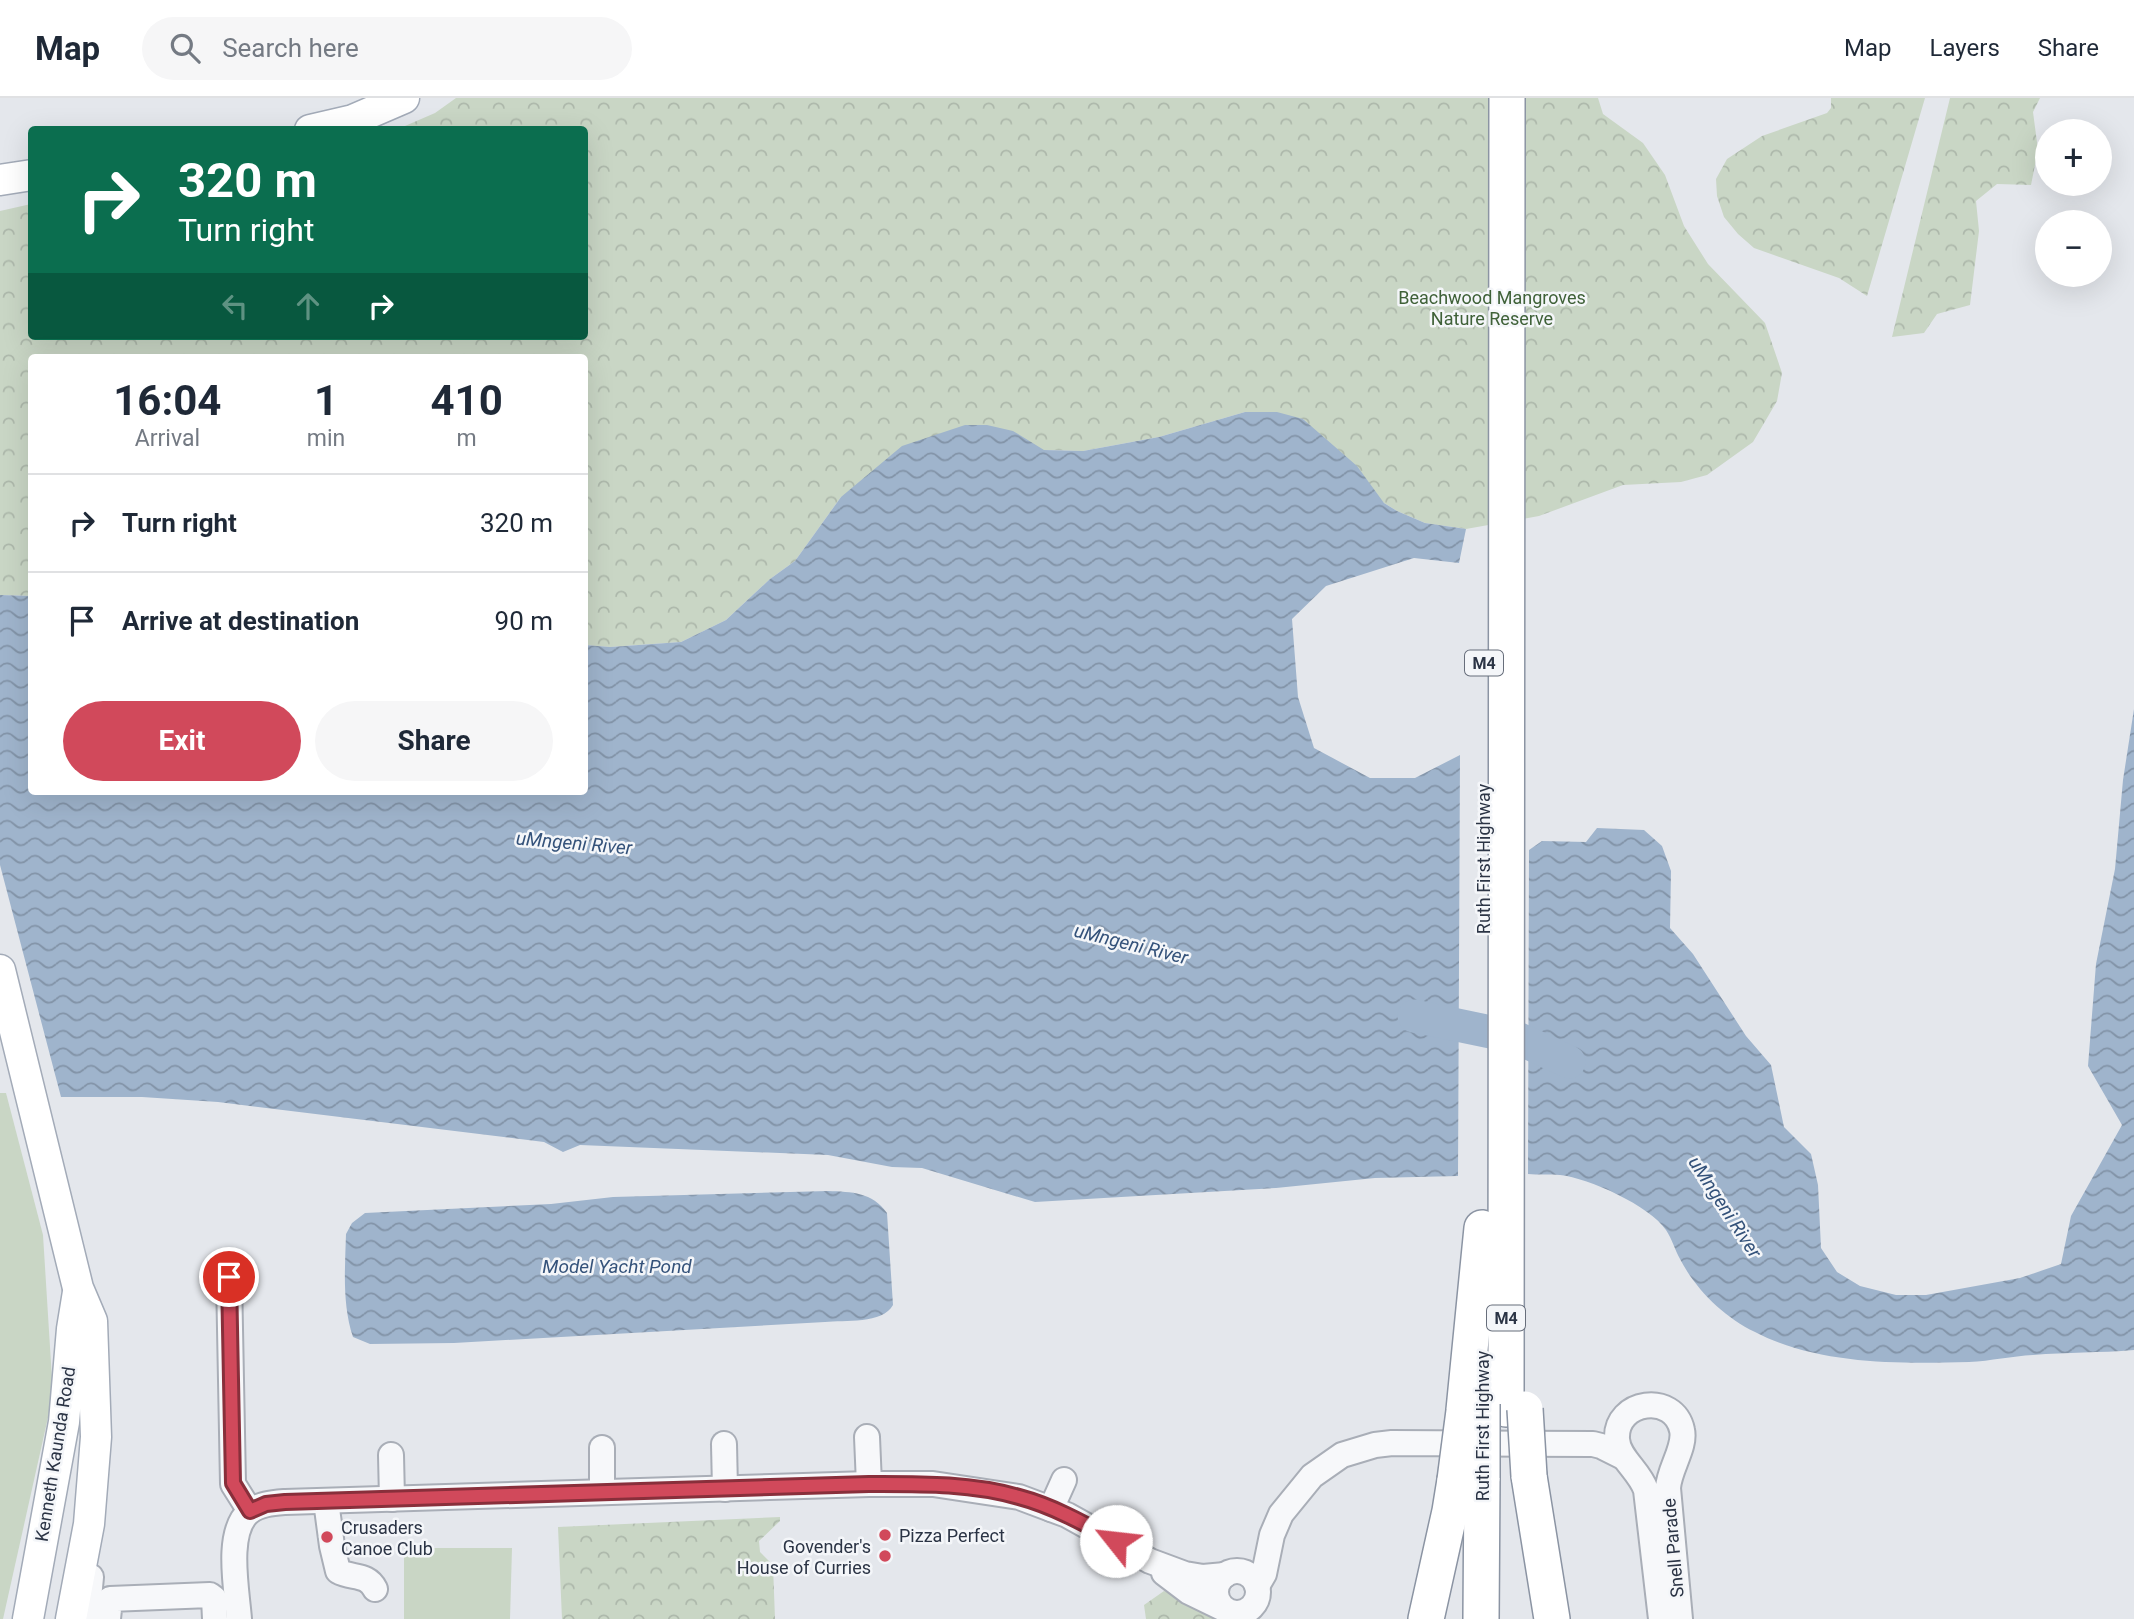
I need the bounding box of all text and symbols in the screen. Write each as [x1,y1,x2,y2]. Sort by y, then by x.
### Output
search box [142,17,632,80]
text: Map [35,29,100,68]
icon: search [166,29,204,67]
text: Search here [222,33,359,63]
text: Map [1844,34,1892,62]
text: Layers [1930,34,2000,62]
text: Share [2038,34,2099,62]
map controls [2035,119,2112,287]
button: + [2035,119,2112,196]
text: 320 m [178,152,317,209]
icon: right [63,154,154,245]
button: − [2035,210,2112,287]
text: Turn right [178,211,314,249]
icon: left [216,287,254,325]
icon: ahead [289,287,327,325]
icon: right [362,287,400,325]
park label: Beachwood Mangroves Nature Reserve [1398,287,1586,329]
text: 16:04 [113,376,221,425]
text: 1 [314,376,338,425]
text: 410 [430,376,503,425]
text: Arrival [135,425,200,452]
text: min [307,425,345,452]
text: m [457,425,477,452]
icon: right [63,504,101,542]
text: Turn right [122,508,237,538]
text: 320 m [480,508,553,538]
icon: arrive [63,602,101,640]
text: Arrive at destination [122,606,359,636]
text: 90 m [495,606,553,636]
road number: M4 [1465,650,1503,676]
button: Exit [63,701,301,781]
button: Share [315,701,553,781]
street label: Ruth First Highway [1473,783,1494,934]
water label: uMngeni River [515,826,634,860]
water label: uMngeni River [1072,919,1191,969]
water label: uMngeni River [1684,1152,1767,1263]
pin [199,1247,259,1307]
water label: Model Yacht Pond [542,1255,692,1278]
icon: arrive [210,1258,248,1296]
road number: M4 [1487,1306,1525,1330]
street label: Ruth First Highway [1472,1350,1493,1501]
street label: Kenneth Kaunda Road [31,1365,79,1543]
street label: Snell Parade [1658,1497,1688,1599]
position arrow [1079,1504,1153,1578]
place label: Crusaders Canoe Club [341,1517,433,1559]
place label: Pizza Perfect [899,1525,1005,1546]
marker: Pizza Perfect [877,1527,893,1543]
marker: Crusaders Canoe Club [319,1529,335,1545]
place label: Govender's House of Curries [737,1536,871,1578]
marker: Govender's House of Curries [877,1548,893,1564]

